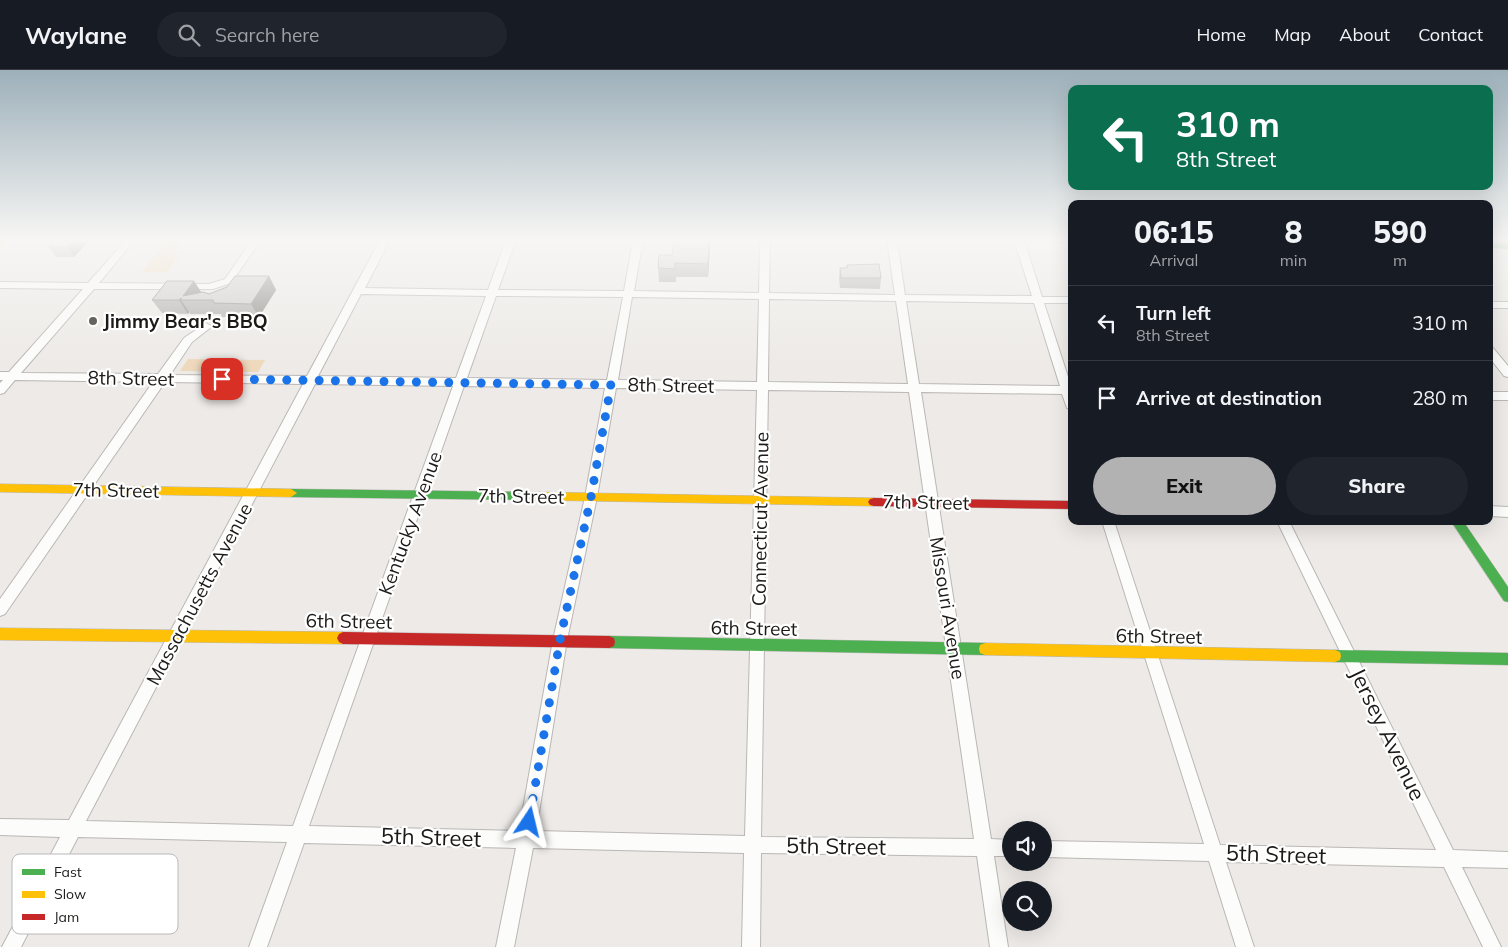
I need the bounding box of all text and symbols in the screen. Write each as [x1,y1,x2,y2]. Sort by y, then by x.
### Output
search box [157,12,507,57]
text: Waylane [25,20,127,50]
icon: search [175,21,203,49]
text: Search here [215,23,319,47]
text: Home [1196,23,1246,46]
text: Map [1274,23,1311,46]
text: About [1339,23,1390,46]
text: Contact [1418,23,1483,46]
text: 310 m [1176,102,1280,146]
icon: left [1093,105,1158,170]
text: 8th Street [1176,145,1276,173]
text: 06:15 [1134,213,1214,251]
text: 8 [1284,213,1302,251]
text: 590 [1373,213,1427,251]
text: Arrival [1149,250,1198,270]
text: min [1280,250,1307,270]
text: m [1393,250,1407,270]
text: Turn left [1136,301,1211,325]
place label: Jimmy Bear's BBQ [103,309,268,333]
icon: left [1093,309,1121,337]
text: 310 m [1412,311,1468,335]
marker: Jimmy Bear's BBQ [87,315,99,327]
text: 8th Street [1136,325,1209,345]
pin [201,358,243,400]
street label: 8th Street [87,365,175,391]
icon: arrive [208,365,236,393]
street label: 8th Street [627,372,715,398]
icon: arrive [1093,384,1121,412]
text: Arrive at destination [1136,386,1322,410]
text: 280 m [1412,386,1468,410]
street label: Connecticut Avenue [746,432,774,606]
street label: Kentucky Avenue [373,448,447,598]
button: Exit [1093,457,1276,515]
button: Share [1286,457,1468,515]
street label: 7th Street [72,477,160,503]
street label: 7th Street [477,483,565,509]
street label: 7th Street [882,489,970,515]
street label: Massachusetts Avenue [141,499,257,689]
street label: Missouri Avenue [925,535,971,681]
street label: 6th Street [305,608,393,634]
street label: 6th Street [710,615,798,641]
street label: 6th Street [1115,623,1203,649]
street label: Jersey Avenue [1344,663,1432,805]
position arrow [502,795,554,847]
street label: 5th Street [380,821,482,853]
map controls [1002,821,1052,931]
button: sound [1002,821,1052,871]
street label: 5th Street [786,831,887,861]
street label: 5th Street [1225,838,1327,870]
legend [12,854,178,934]
text: Fast [54,863,82,881]
button: search [1002,881,1052,931]
text: Slow [54,885,86,903]
text: Jam [54,908,79,926]

